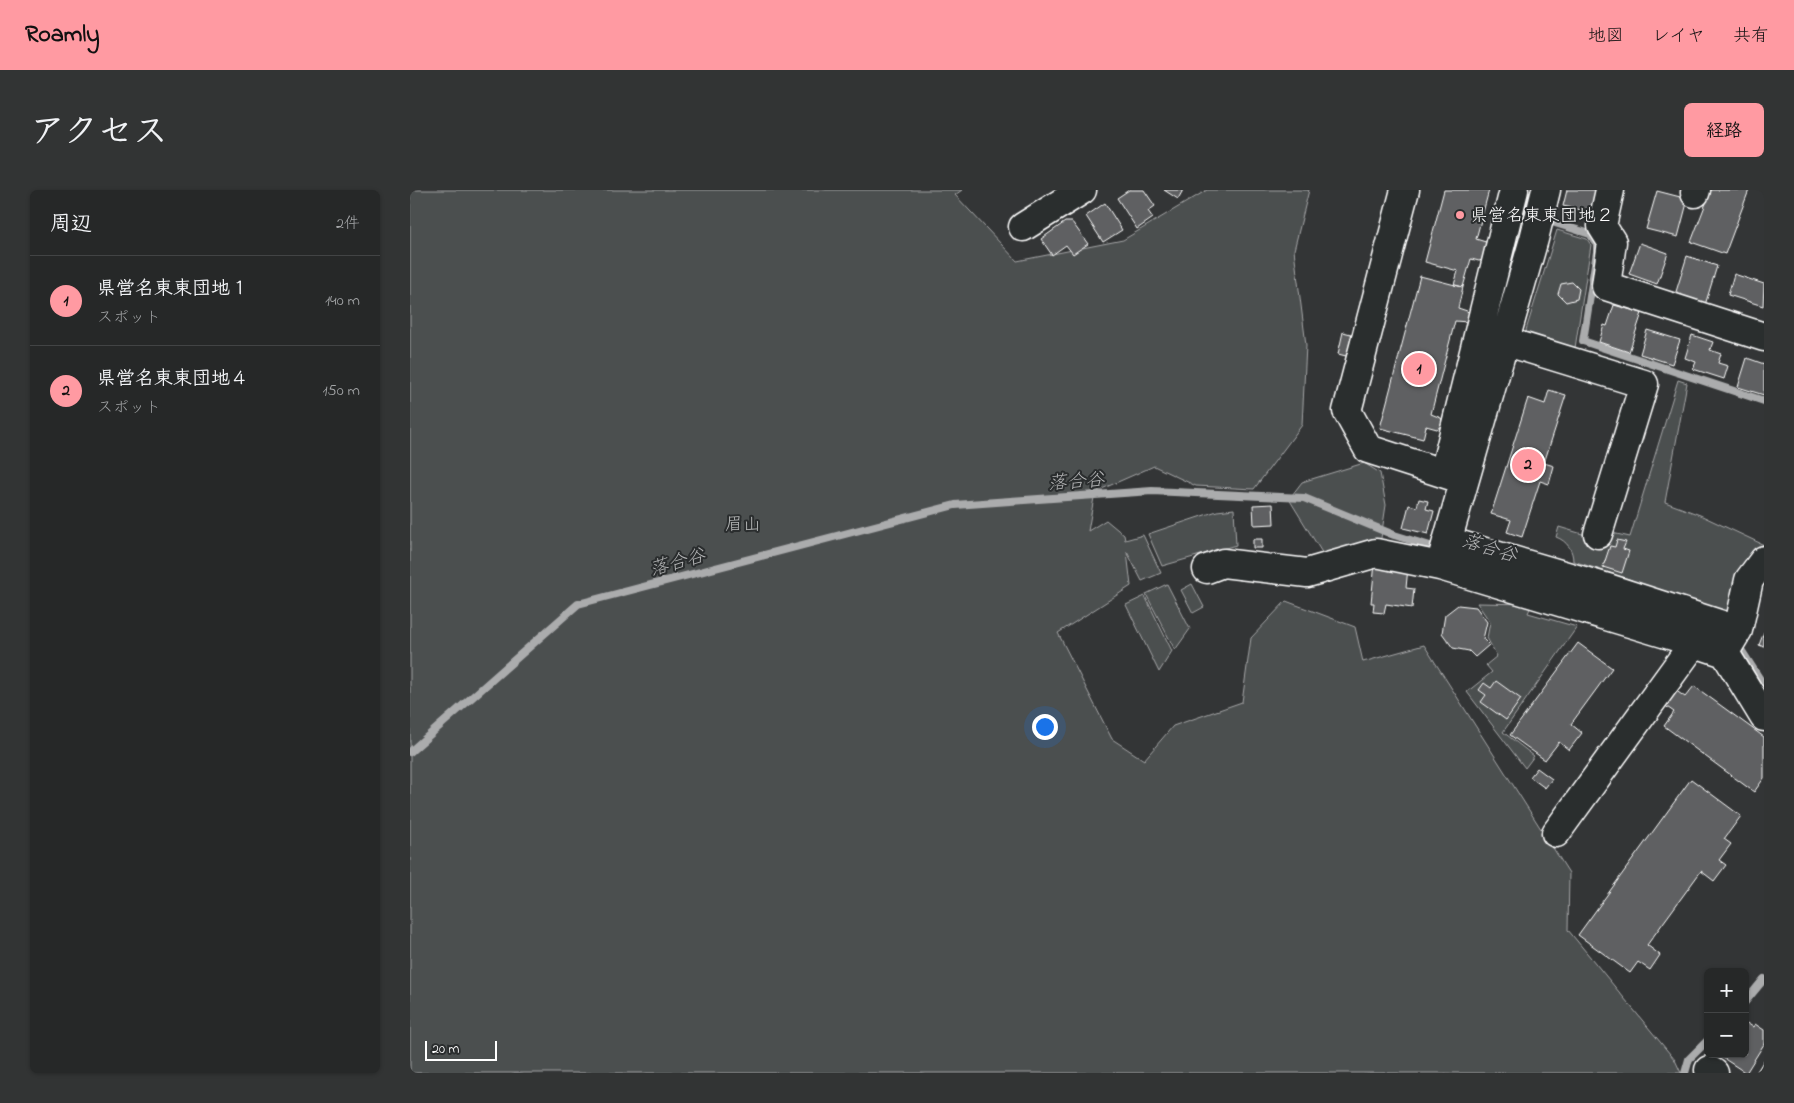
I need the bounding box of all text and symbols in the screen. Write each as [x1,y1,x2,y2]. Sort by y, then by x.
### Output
text: Roamly [25,18,100,53]
text: 地図 [1588,24,1624,50]
text: レイヤ [1652,24,1705,50]
text: 共有 [1733,24,1769,50]
button: 経路 [1684,103,1764,157]
text: アクセス [30,108,168,159]
place label: 県営名東東団地２ [1470,204,1614,230]
marker: 県営名東東団地２ [1454,209,1466,221]
text: 周辺 [50,210,92,240]
text: 2件 [336,212,360,236]
text: 県営名東東団地１ [97,276,249,303]
text: 1 [63,289,69,313]
text: 140 m [325,289,360,313]
text: スポット [97,306,161,330]
pin: 1 [1403,350,1435,388]
text: 県営名東東団地４ [97,366,249,393]
text: 2 [62,379,70,403]
text: 150 m [322,379,360,403]
text: スポット [97,396,161,420]
pin: 2 [1512,446,1544,484]
water label: 落合谷 [1047,467,1107,498]
park label: 眉山 [725,513,761,539]
water label: 落合谷 [1458,528,1521,571]
water label: 落合谷 [647,543,710,584]
your location [1032,714,1058,740]
map controls [1704,968,1749,1058]
button: + [1704,968,1749,1013]
button: − [1704,1013,1749,1058]
scale bar [425,1038,498,1061]
text: 20 m [432,1039,459,1060]

